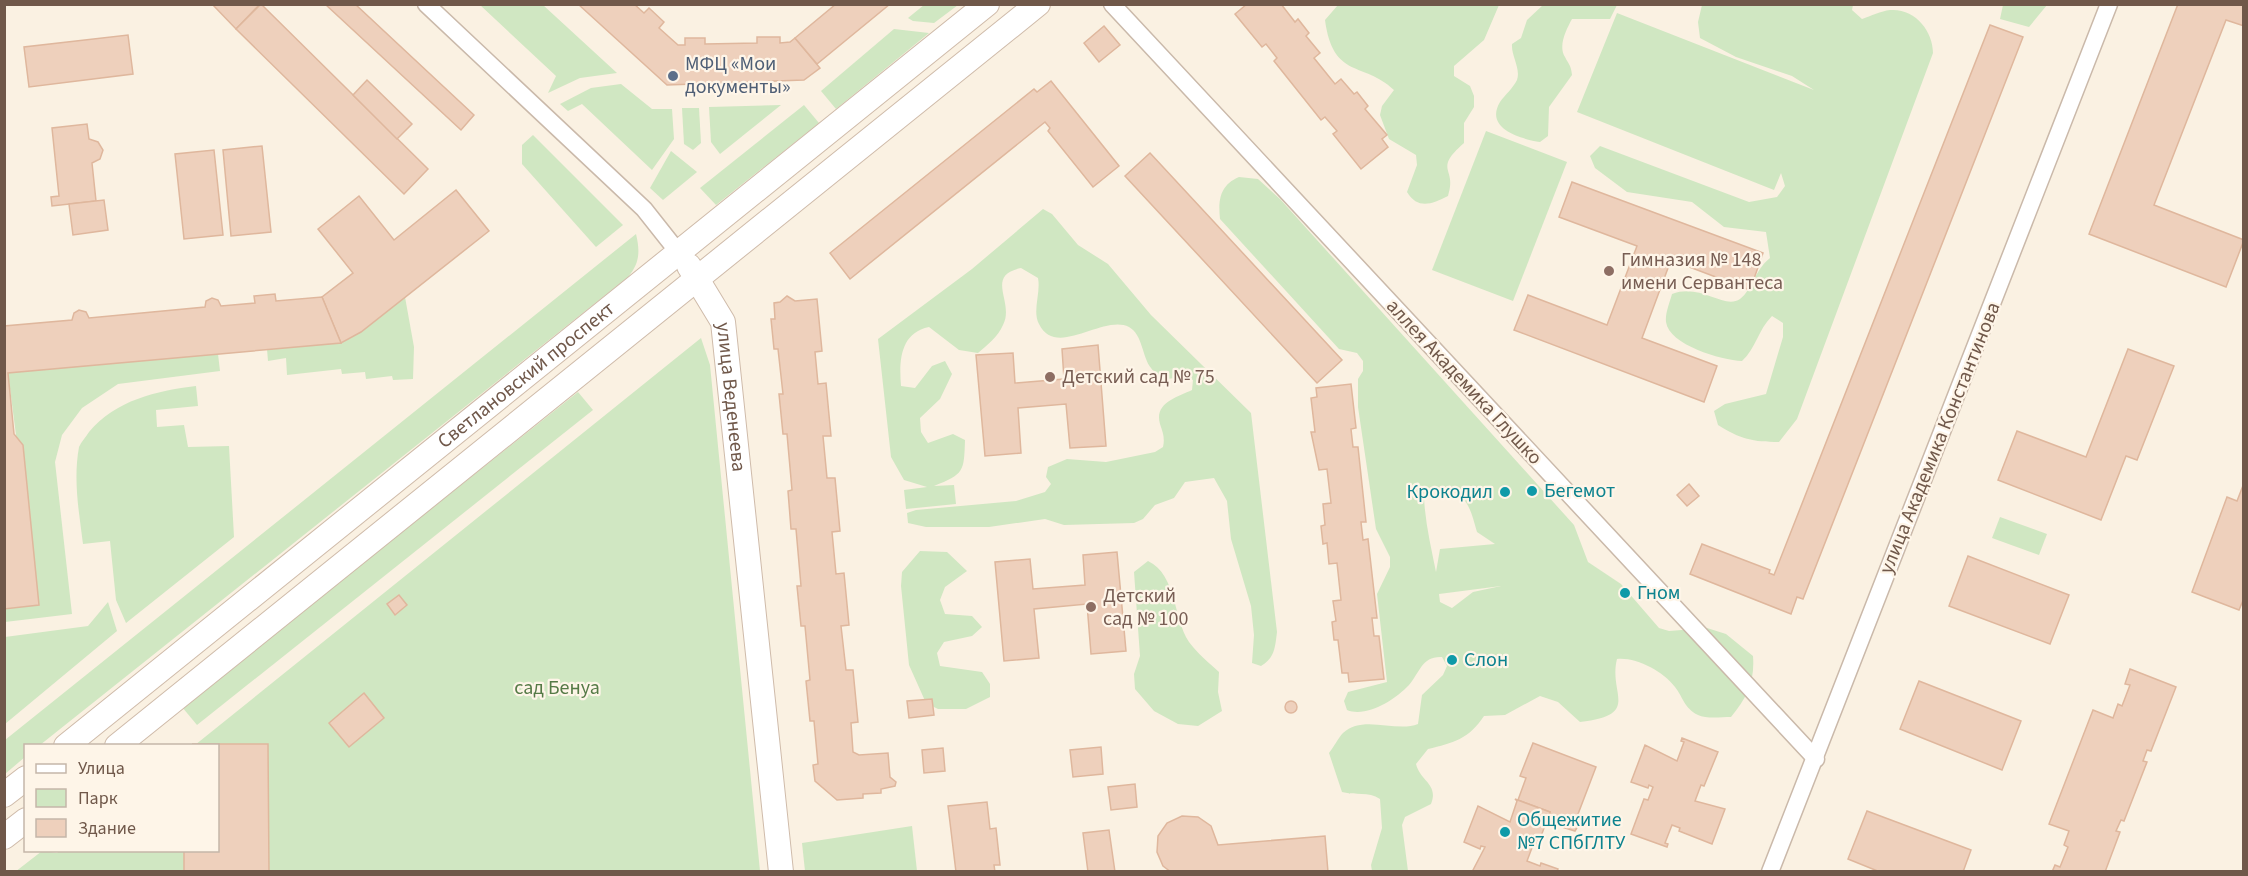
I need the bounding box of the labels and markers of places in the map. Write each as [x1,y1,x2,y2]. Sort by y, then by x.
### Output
place label: МФЦ «Мои документы» [685,50,791,101]
marker: МФЦ «Мои документы» [666,69,680,83]
place label: Гимназия № 148 имени Сервантеса [1621,246,1783,297]
marker: Гимназия № 148 имени Сервантеса [1602,264,1616,278]
place label: Детский сад № 75 [1062,363,1215,391]
marker: Детский сад № 75 [1043,370,1057,384]
place label: Бегемот [1544,477,1615,505]
place label: Крокодил [1407,478,1493,506]
marker: Бегемот [1525,484,1539,498]
marker: Крокодил [1498,485,1512,499]
place label: Гном [1637,579,1681,607]
place label: Детский сад № 100 [1103,582,1188,633]
marker: Гном [1618,586,1632,600]
marker: Детский сад № 100 [1084,600,1098,614]
place label: Слон [1464,646,1508,674]
marker: Слон [1445,653,1459,667]
place label: Общежитие №7 СПбГЛТУ [1517,806,1626,857]
marker: Общежитие №7 СПбГЛТУ [1498,825,1512,839]

